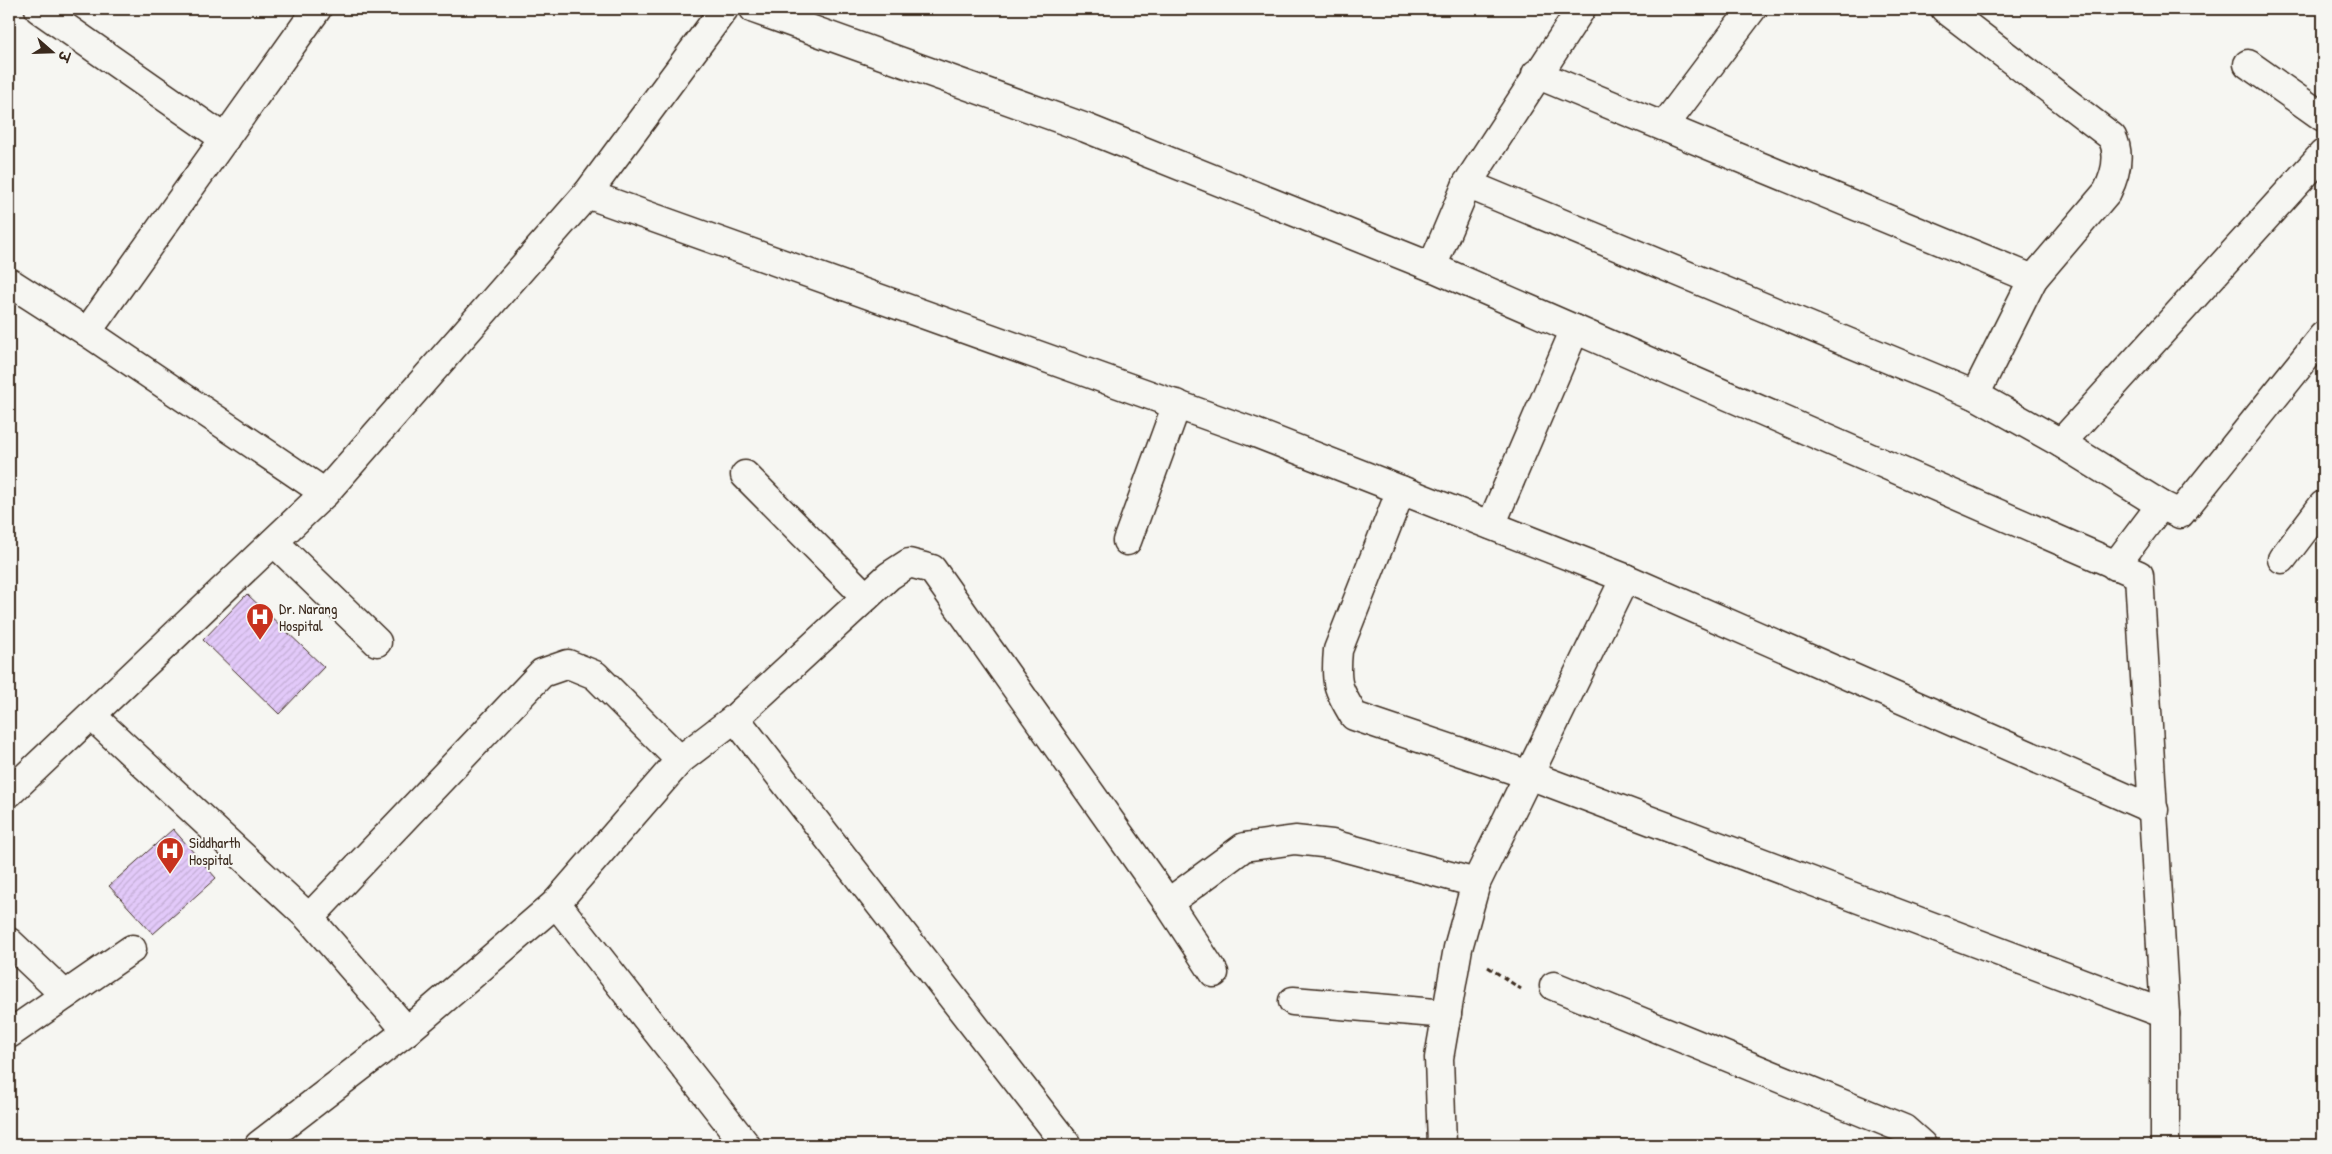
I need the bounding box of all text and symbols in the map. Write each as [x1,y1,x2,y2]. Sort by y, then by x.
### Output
north arrow [28,28,78,78]
text: उ [54,47,76,66]
place label: Dr. Narang Hospital [279,598,338,636]
hospital icon: Dr. Narang Hospital [245,602,275,641]
place label: Siddharth Hospital [189,832,240,870]
hospital icon: Siddharth Hospital [155,836,185,875]

